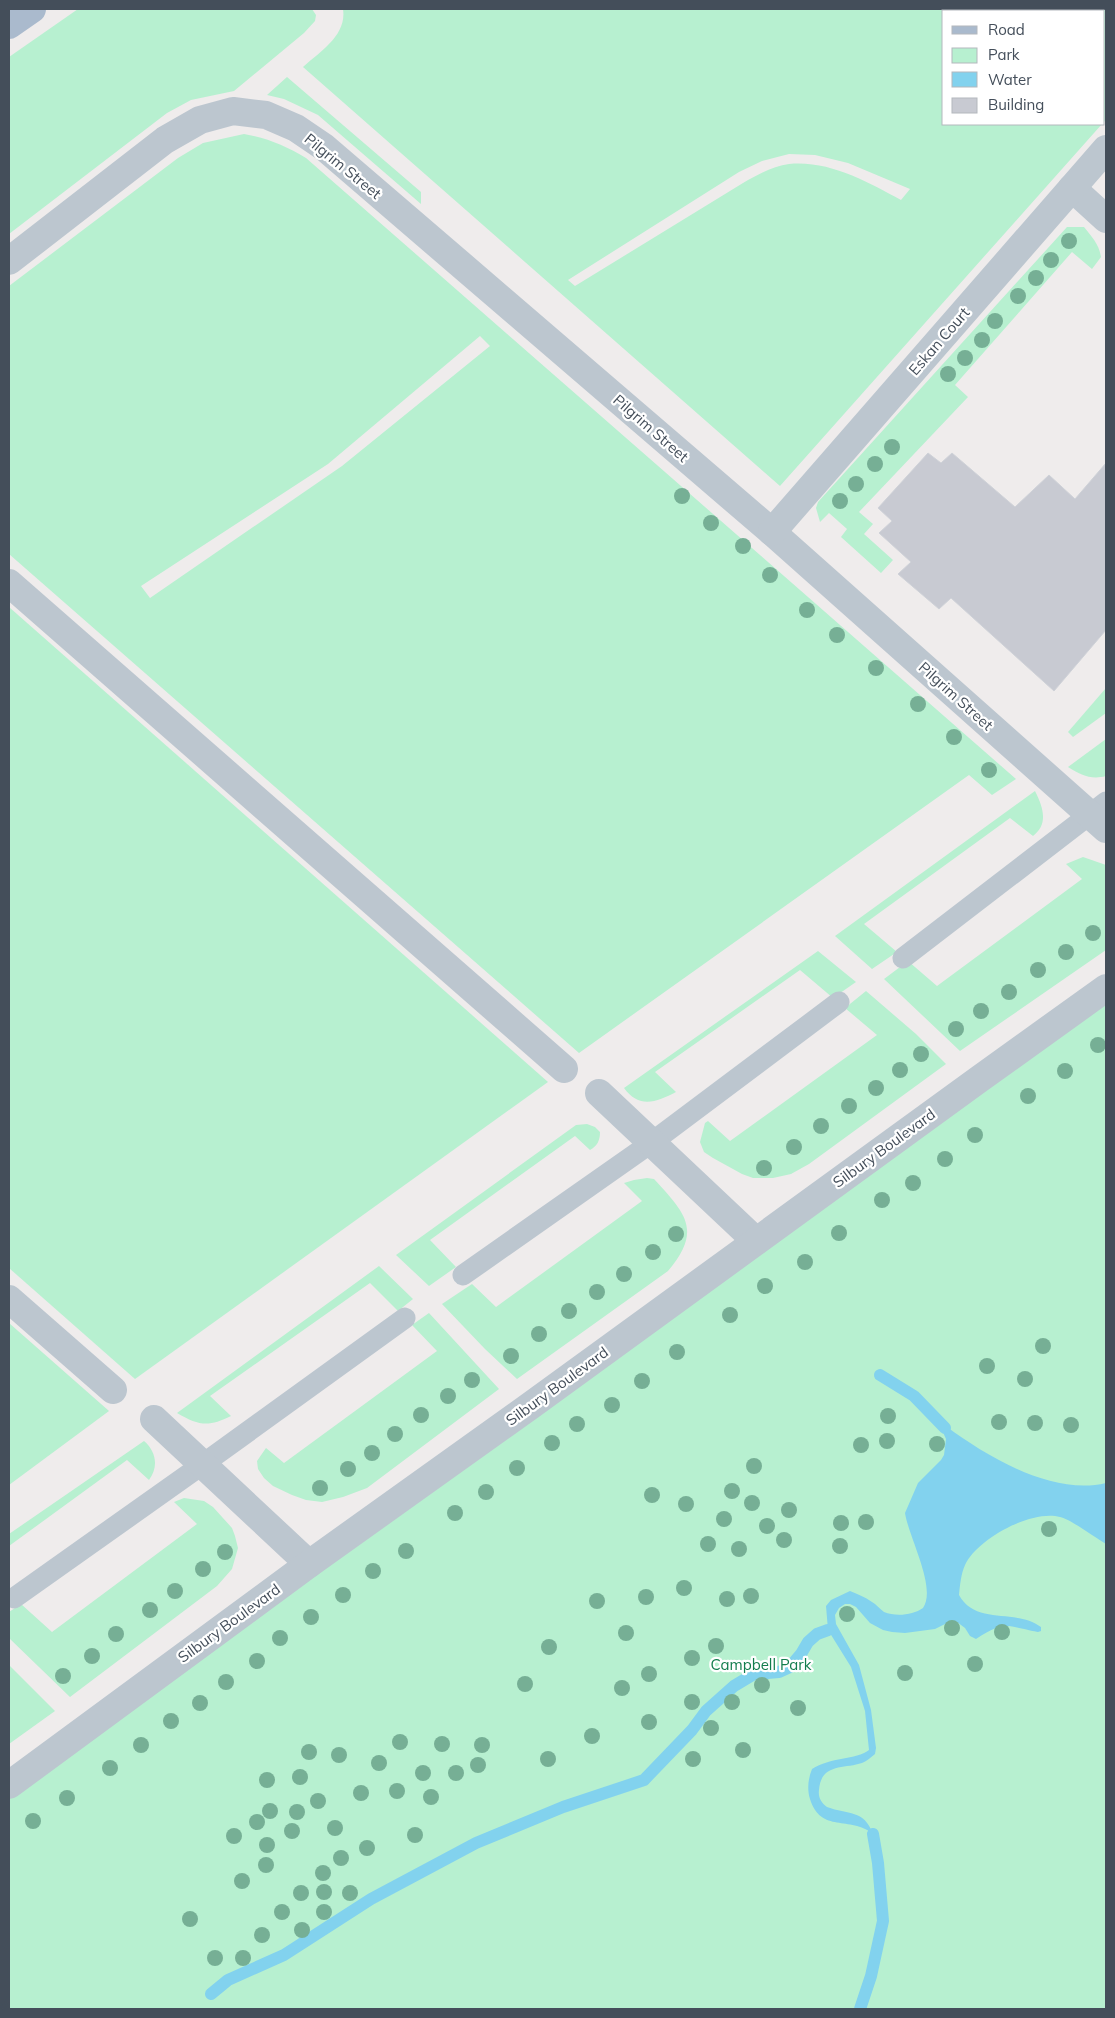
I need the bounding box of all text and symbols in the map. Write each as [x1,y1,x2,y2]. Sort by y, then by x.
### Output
legend [942,10,1105,125]
text: Road [988,20,1025,39]
text: Park [988,45,1020,64]
text: Water [988,70,1032,89]
text: Building [988,95,1044,114]
street label: Pilgrim Street [301,129,385,203]
street label: Eskan Court [904,303,974,379]
street label: Pilgrim Street [609,390,693,466]
street label: Pilgrim Street [915,658,997,734]
street label: Silbury Boulevard [829,1104,939,1192]
street label: Silbury Boulevard [502,1342,612,1430]
street label: Silbury Boulevard [174,1579,284,1667]
park label: Campbell Park [711,1655,812,1674]

